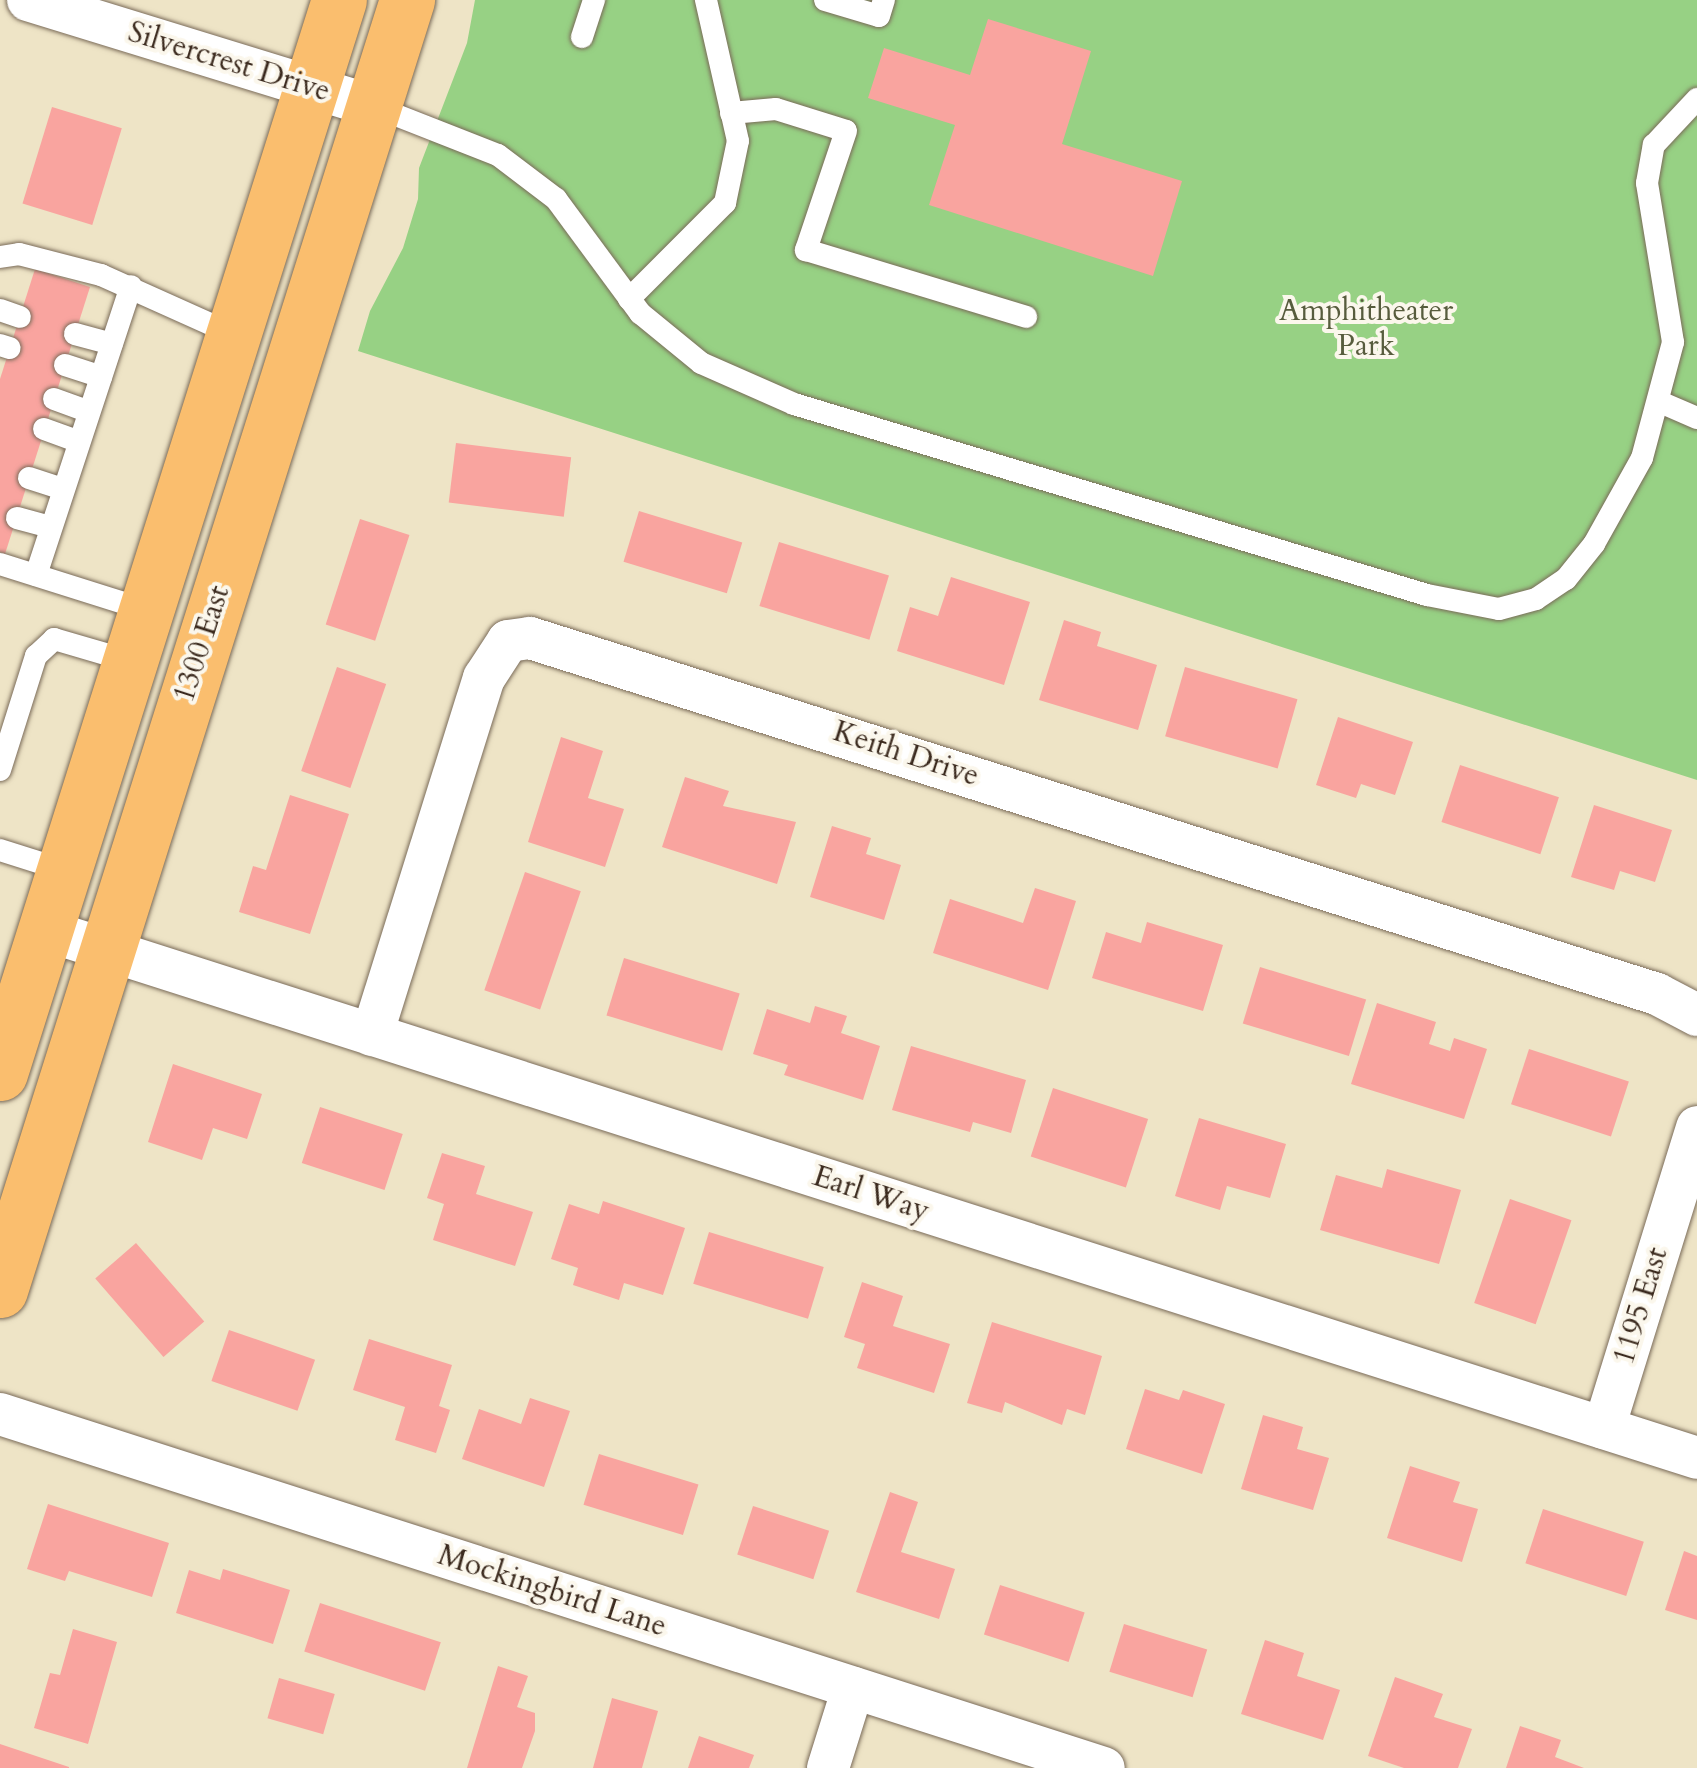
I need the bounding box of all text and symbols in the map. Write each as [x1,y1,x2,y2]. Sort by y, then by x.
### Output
street label: Silvercrest Drive [124,14,334,110]
park label: Amphitheater Park [1279,293,1453,364]
street label: 1300 East [166,581,238,707]
street label: Keith Drive [829,714,983,794]
street label: Earl Way [808,1158,934,1230]
street label: 1195 East [1606,1243,1676,1369]
street label: Mockingbird Lane [433,1537,671,1645]

